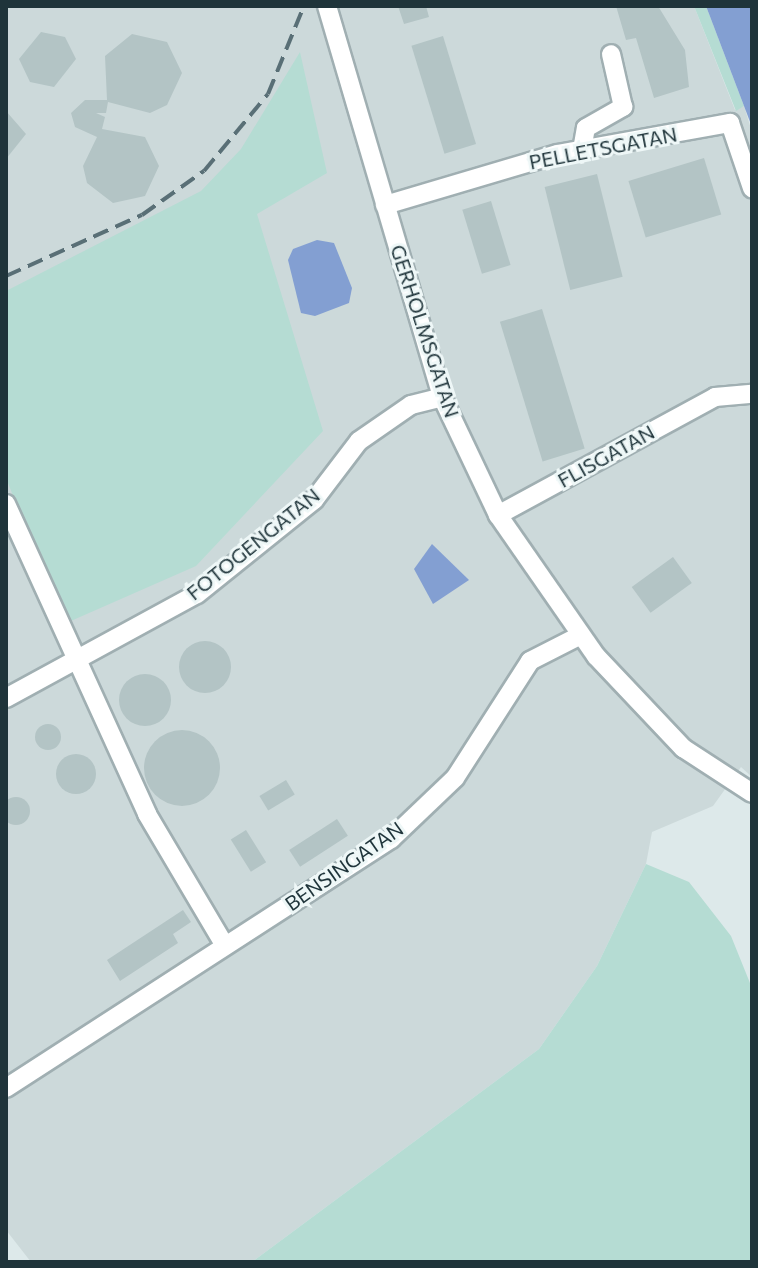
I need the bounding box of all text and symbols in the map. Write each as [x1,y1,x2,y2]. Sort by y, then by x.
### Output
street label: PELLETSGATAN [527,122,679,174]
street label: GERHOLMSGATAN [386,242,464,420]
street label: FLISGATAN [553,420,659,492]
street label: FOTOGENGATAN [182,483,324,605]
street label: BENSINGATAN [280,816,408,916]

